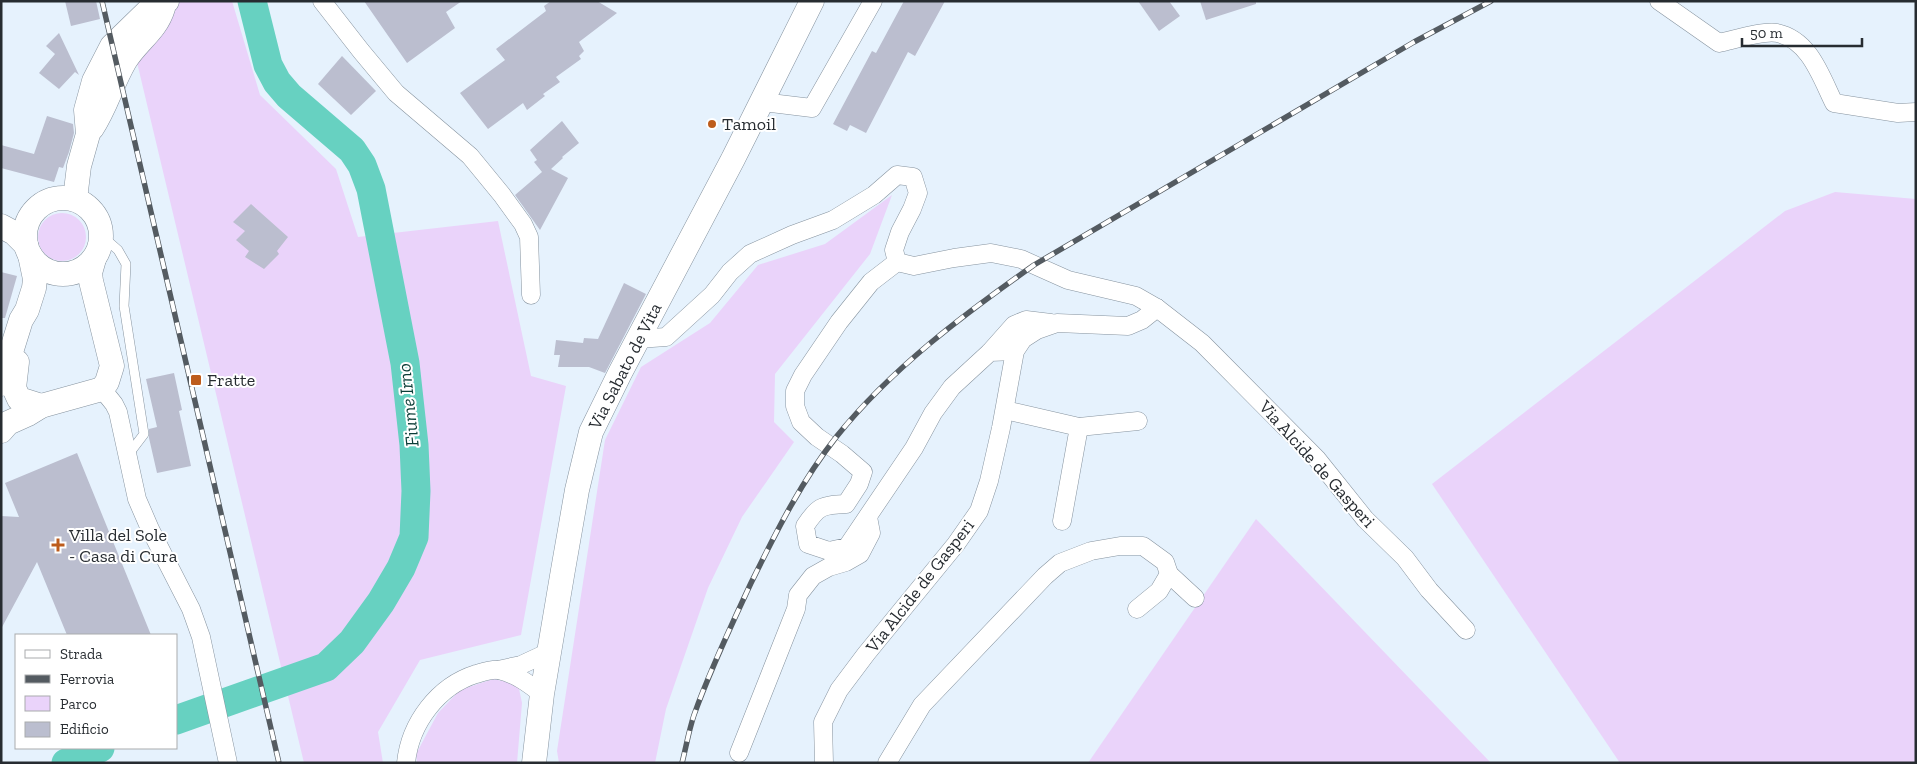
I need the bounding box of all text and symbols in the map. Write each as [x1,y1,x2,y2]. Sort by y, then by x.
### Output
scale bar [1742,15,1862,47]
text: 50 m [1750,24,1783,42]
place label: Tamoil [722,113,776,135]
marker: Tamoil [706,118,718,130]
street label: Via Sabato de Vita [583,299,667,434]
water label: Fiume Irno [392,362,424,448]
place label: Fratte [207,369,255,391]
marker: Fratte [189,373,203,387]
street label: Via Alcide de Gasperi [1254,395,1380,532]
street label: Via Alcide de Gasperi [860,515,979,658]
place label: Villa del Sole - Casa di Cura [68,524,178,567]
marker: Villa del Sole - Casa di Cura [51,538,65,552]
legend [15,634,178,749]
text: Strada [60,645,103,663]
text: Ferrovia [60,670,114,688]
text: Parco [60,695,97,713]
text: Edificio [60,720,109,738]

